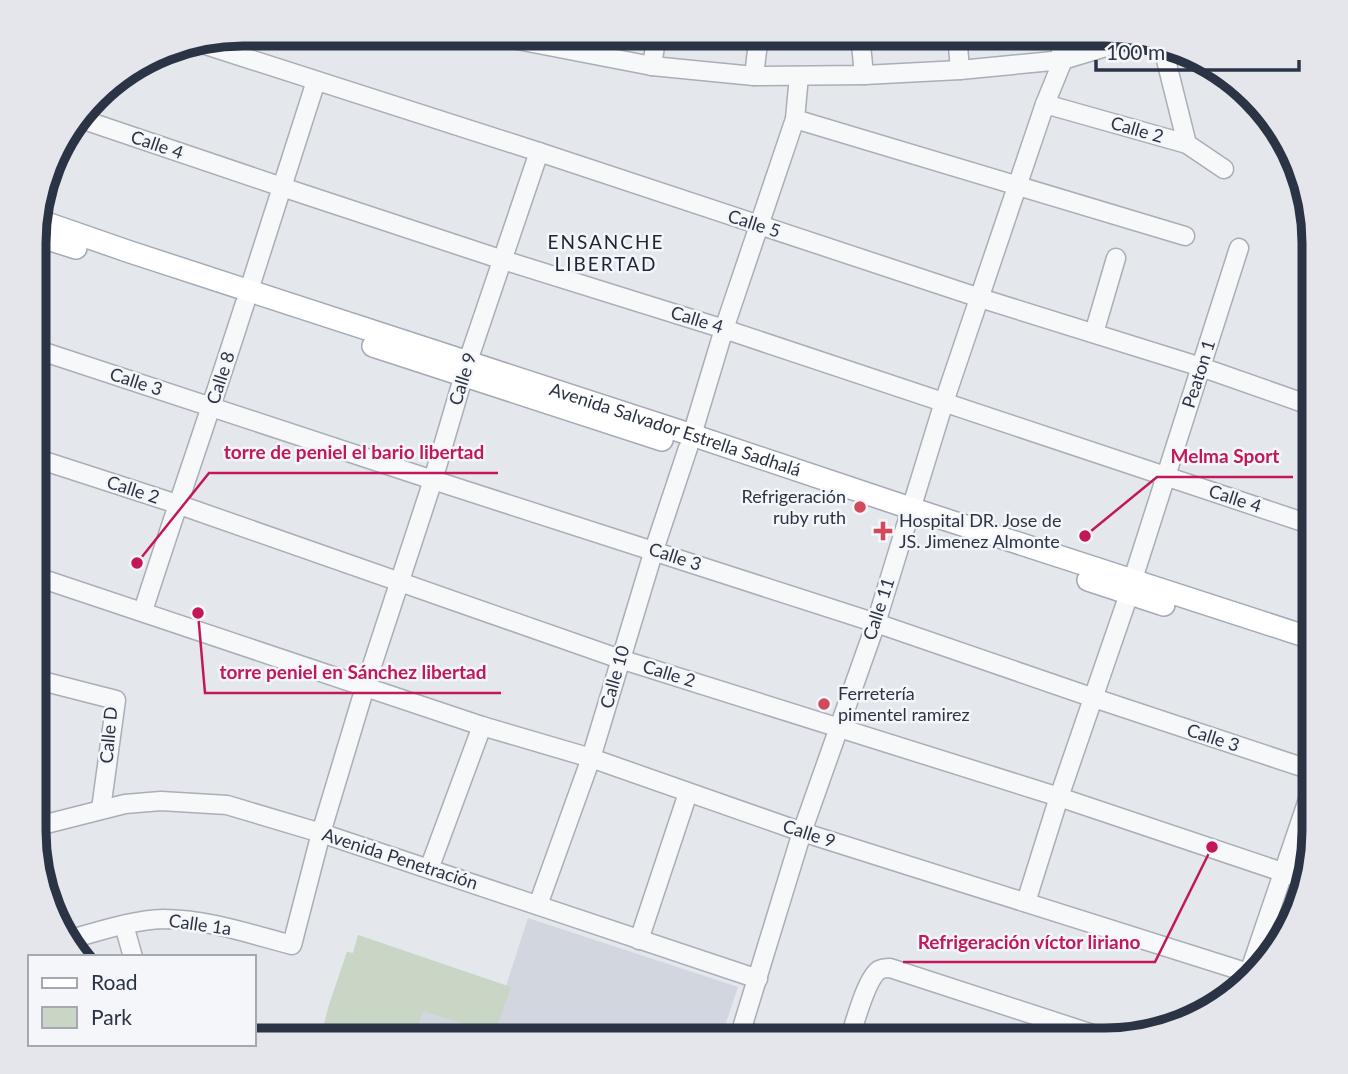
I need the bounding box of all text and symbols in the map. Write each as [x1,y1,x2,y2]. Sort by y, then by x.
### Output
scale bar [1096,28,1299,72]
text: 100 m [1106,39,1165,64]
street label: Calle 2 [1108,111,1166,147]
street label: Calle 4 [128,125,186,163]
street label: Calle 5 [725,204,783,242]
district label: ENSANCHE LIBERTAD [547,230,665,275]
street label: Calle 4 [668,301,726,337]
street label: Peaton 1 [1177,337,1219,411]
street label: Calle 8 [201,349,239,407]
street label: Calle 9 [444,350,480,408]
street label: Calle 3 [107,362,165,400]
street label: Avenida Salvador Estrella Sadhalá [547,377,804,481]
callout: torre de peniel el bario libertad [209,433,498,473]
callout: Melma Sport [1157,437,1293,477]
text: torre de peniel el bario libertad [224,440,484,463]
text: Melma Sport [1171,444,1279,467]
street label: Calle 2 [104,470,162,508]
street label: Calle 4 [1206,479,1264,517]
place label: Refrigeración ruby ruth [741,485,846,528]
marker: Refrigeración ruby ruth [852,499,868,515]
place label: Hospital DR. Jose de JS. Jimenez Almonte [899,509,1061,552]
marker: Hospital DR. Jose de JS. Jimenez Almonte [873,521,893,541]
street label: Calle 3 [646,537,704,575]
street label: Calle 11 [858,575,898,643]
street label: Calle 10 [595,643,633,711]
callout: torre peniel en Sánchez libertad [205,653,501,693]
street label: Calle 2 [640,655,698,691]
text: torre peniel en Sánchez libertad [219,660,487,683]
place label: Ferretería pimentel ramirez [838,682,970,725]
marker: Ferretería pimentel ramirez [816,696,832,712]
street label: Calle D [95,705,121,764]
street label: Calle 3 [1184,718,1242,756]
street label: Calle 9 [780,814,838,852]
street label: Avenida Penetración [320,823,481,894]
street label: Calle 1a [167,909,233,939]
callout: Refrigeración víctor liriano [903,922,1155,962]
text: Refrigeración víctor liriano [918,930,1140,953]
legend [28,955,256,1046]
text: Road [91,969,138,994]
text: Park [91,1004,132,1029]

